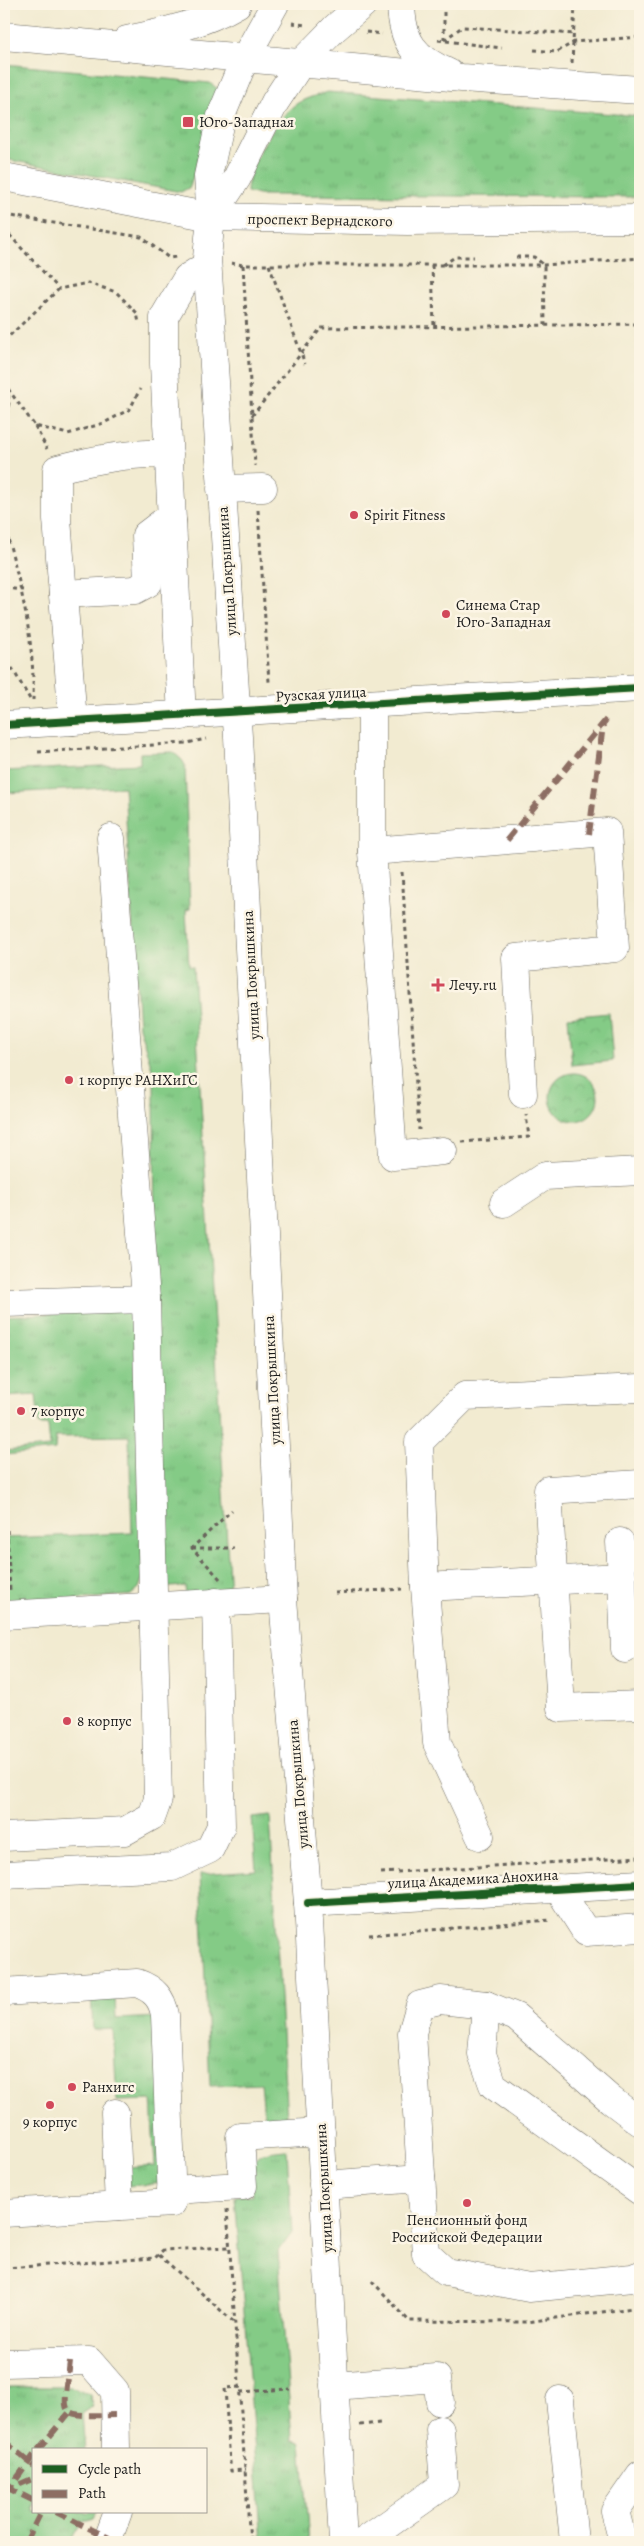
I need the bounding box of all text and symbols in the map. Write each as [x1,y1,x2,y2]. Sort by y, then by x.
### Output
place label: Юго-Западная [199,112,294,132]
marker: Юго-Западная [181,115,195,129]
street label: проспект Вернадского [247,209,393,231]
place label: Spirit Fitness [364,505,446,525]
street label: улица Покрышкина [213,506,242,637]
marker: Spirit Fitness [348,509,360,521]
place label: Синема Стар Юго-Западная [456,595,551,632]
marker: Синема Стар Юго-Западная [440,608,452,620]
street label: Рузская улица [275,682,367,706]
street label: улица Покрышкина [238,910,264,1041]
place label: Лечу.ru [449,975,498,995]
marker: Лечу.ru [431,978,445,992]
place label: 1 корпус РАНХиГС [79,1070,198,1090]
marker: 1 корпус РАНХиГС [63,1074,75,1086]
street label: улица Покрышкина [259,1315,285,1446]
place label: 7 корпус [31,1401,85,1421]
marker: 7 корпус [15,1405,27,1417]
place label: 8 корпус [77,1711,132,1731]
marker: 8 корпус [61,1715,73,1727]
street label: улица Покрышкина [282,1719,314,1850]
street label: улица Академика Анохина [386,1865,559,1894]
place label: Ранхигс [82,2077,135,2097]
marker: Ранхигс [66,2081,78,2093]
marker: 9 корпус [44,2099,56,2111]
place label: 9 корпус [23,2112,77,2132]
street label: улица Покрышкина [311,2123,337,2254]
marker: Пенсионный фонд Российской Федерации [461,2197,473,2209]
place label: Пенсионный фонд Российской Федерации [391,2210,543,2247]
legend [32,2448,208,2514]
text: Cycle path [78,2459,141,2479]
text: Path [78,2483,106,2503]

